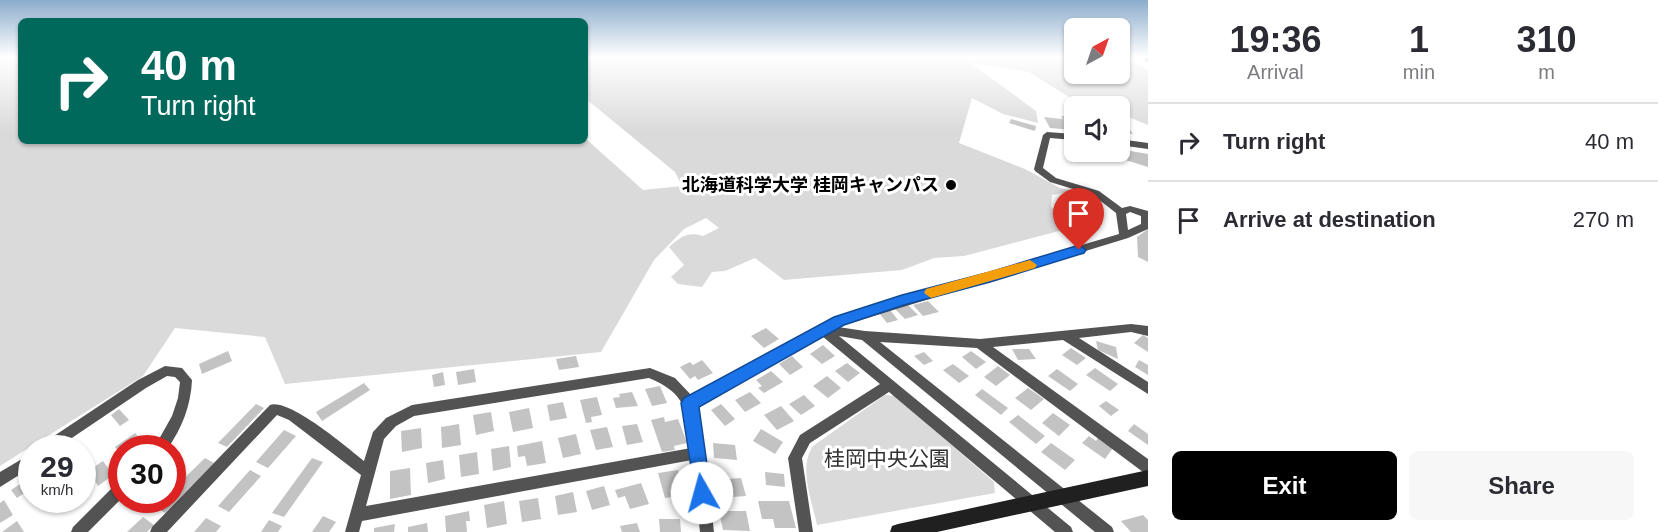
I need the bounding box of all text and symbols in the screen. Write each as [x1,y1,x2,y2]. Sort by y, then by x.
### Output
north arrow [1064,18,1130,84]
map controls [1064,18,1130,162]
text: 19:36 [1229,19,1321,60]
text: 1 [1409,19,1429,60]
text: 310 [1516,19,1577,60]
icon: right [42,42,120,120]
text: 40 m [141,42,237,89]
text: Arrival [1247,61,1304,83]
text: min [1403,61,1435,83]
text: m [1538,61,1555,83]
text: Turn right [141,91,256,121]
button: sound [1064,96,1130,162]
icon: right [1172,126,1205,159]
text: Turn right [1223,129,1325,154]
text: 40 m [1585,129,1634,154]
place label: 北海道科学大学 桂岡キャンパス [682,175,939,195]
marker: 北海道科学大学 桂岡キャンパス [944,178,958,192]
pin [1053,188,1104,250]
icon: arrive [1062,197,1095,230]
icon: arrive [1172,204,1205,237]
text: Arrive at destination [1223,207,1436,232]
text: 270 m [1573,207,1634,232]
speed limit sign: 30 [108,435,186,513]
park label: 桂岡中央公園 [824,447,950,470]
text: 29 [40,450,74,483]
button: Exit [1172,451,1397,520]
button: Share [1409,451,1634,520]
position arrow [670,461,734,525]
text: km/h [41,481,73,498]

